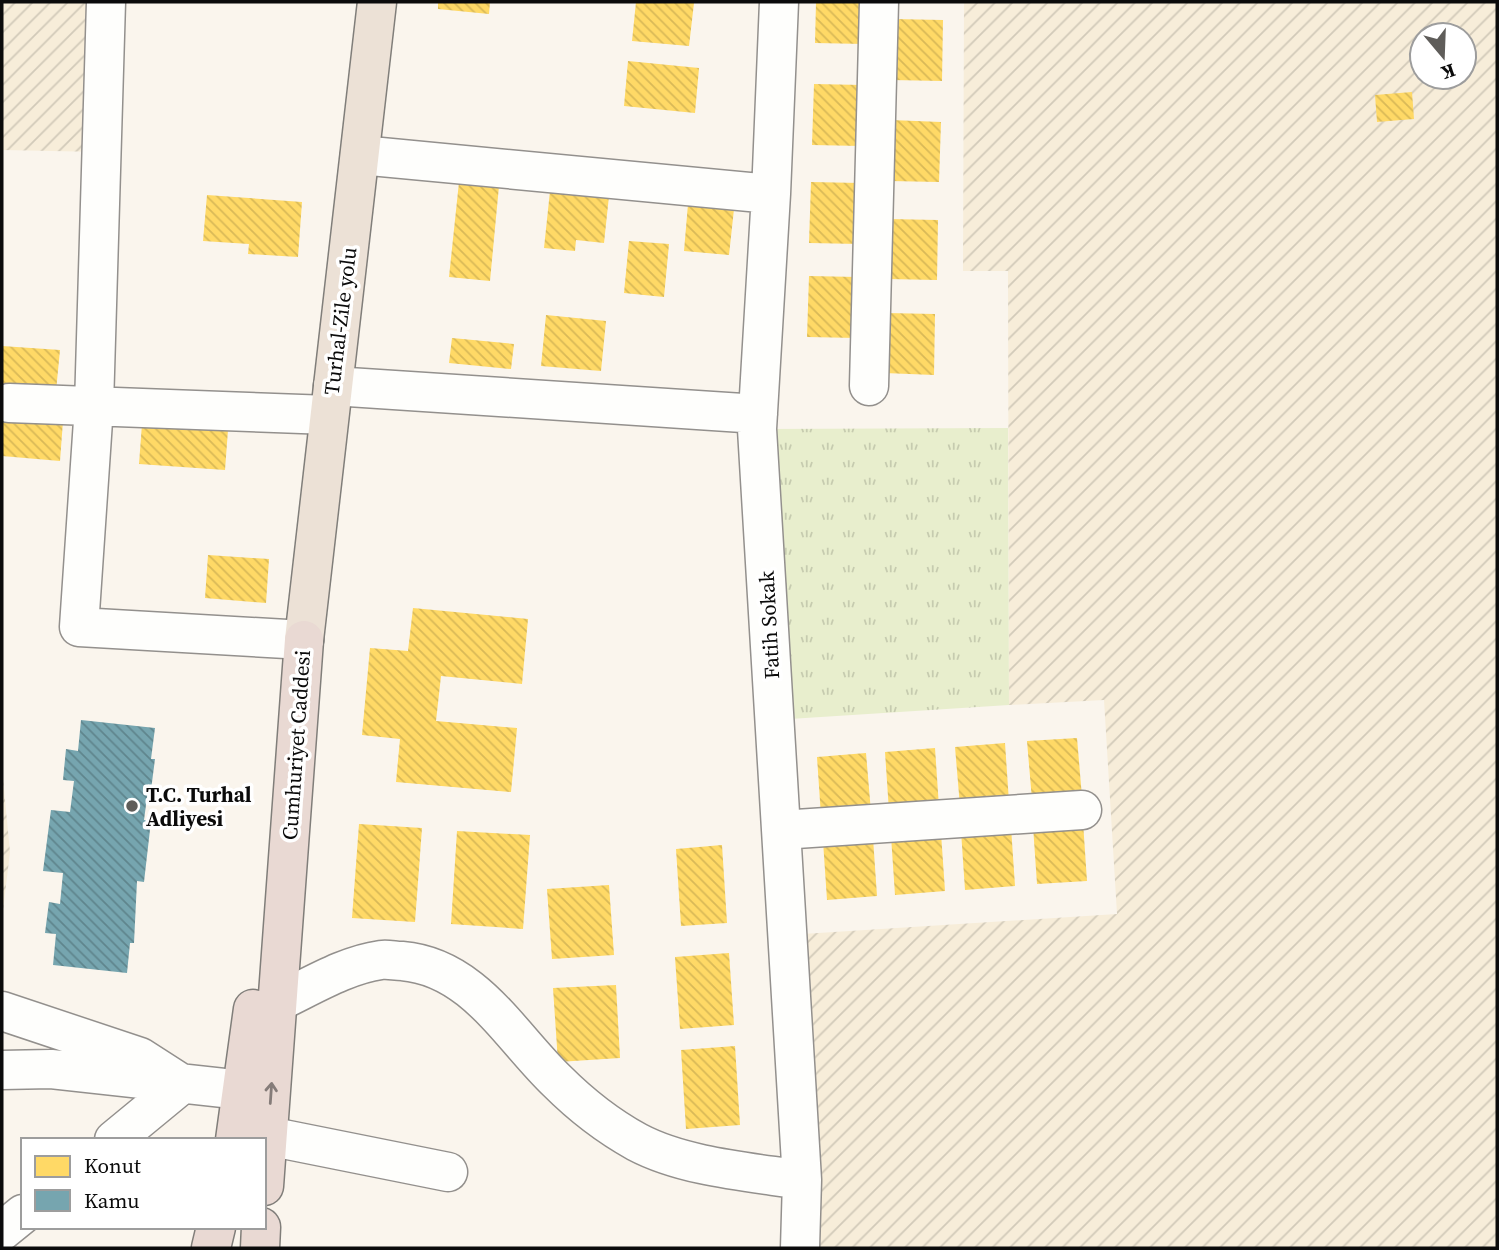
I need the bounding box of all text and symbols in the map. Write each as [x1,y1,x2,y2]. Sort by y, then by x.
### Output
north arrow [1408,21,1478,91]
text: K [1437,58,1459,87]
street label: Turhal-Zile yolu [317,245,363,397]
street label: Fatih Sokak [752,570,786,680]
street label: Cumhuriyet Caddesi [275,649,317,841]
place label: T.C. Turhal Adliyesi [146,780,252,833]
marker: T.C. Turhal Adliyesi [124,798,140,814]
one-way arrow [265,1083,278,1105]
legend [21,1138,266,1229]
text: Konut [84,1151,141,1180]
text: Kamu [84,1186,139,1215]

